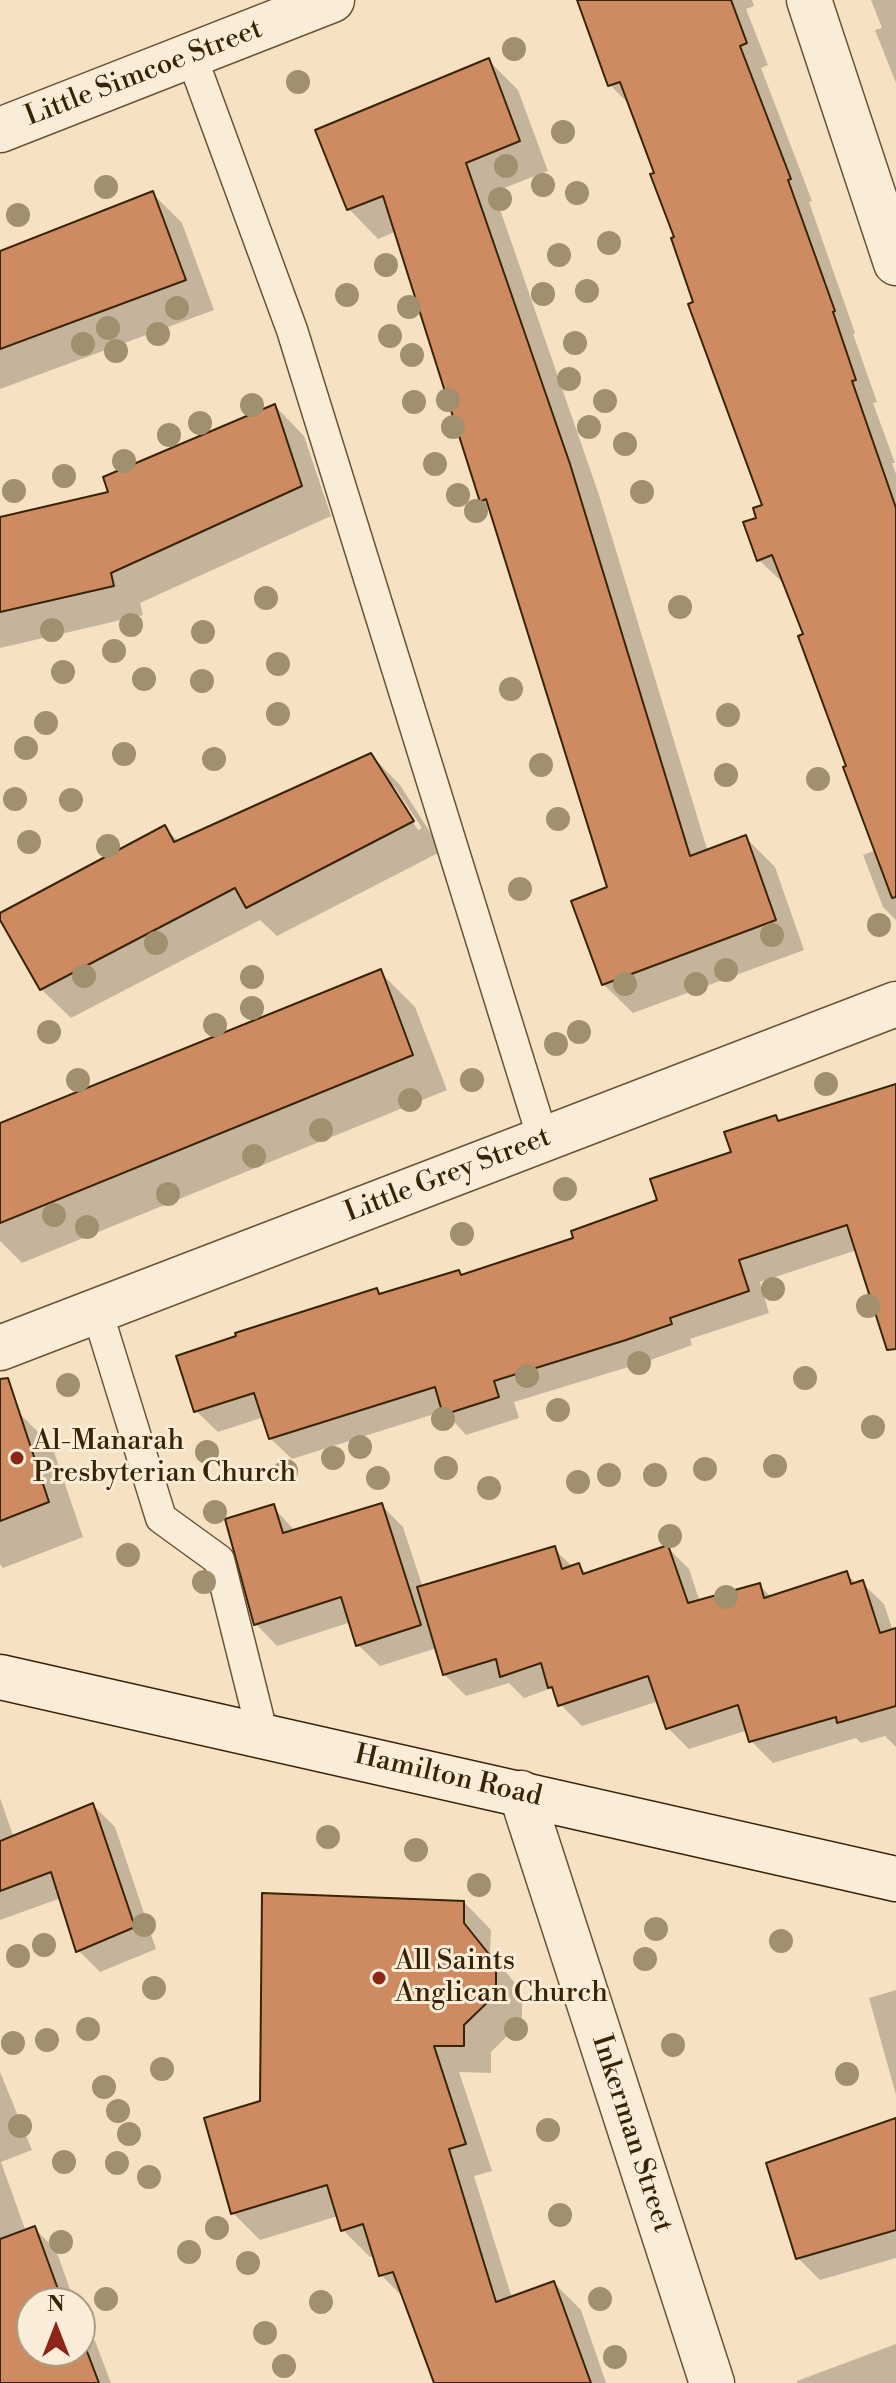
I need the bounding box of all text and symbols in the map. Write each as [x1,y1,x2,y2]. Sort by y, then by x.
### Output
street label: Little Simcoe Street [21,13,267,135]
street label: Little Grey Street [340,1121,556,1231]
place label: Al-Manarah Presbyterian Church [33,1425,296,1491]
marker: Al-Manarah Presbyterian Church [8,1449,26,1467]
street label: Hamilton Road [351,1739,545,1815]
place label: All Saints Anglican Church [395,1945,608,2011]
marker: All Saints Anglican Church [370,1969,388,1987]
street label: Inkerman Street [583,2031,679,2237]
north arrow [16,2287,96,2367]
text: N [47,2291,65,2318]

